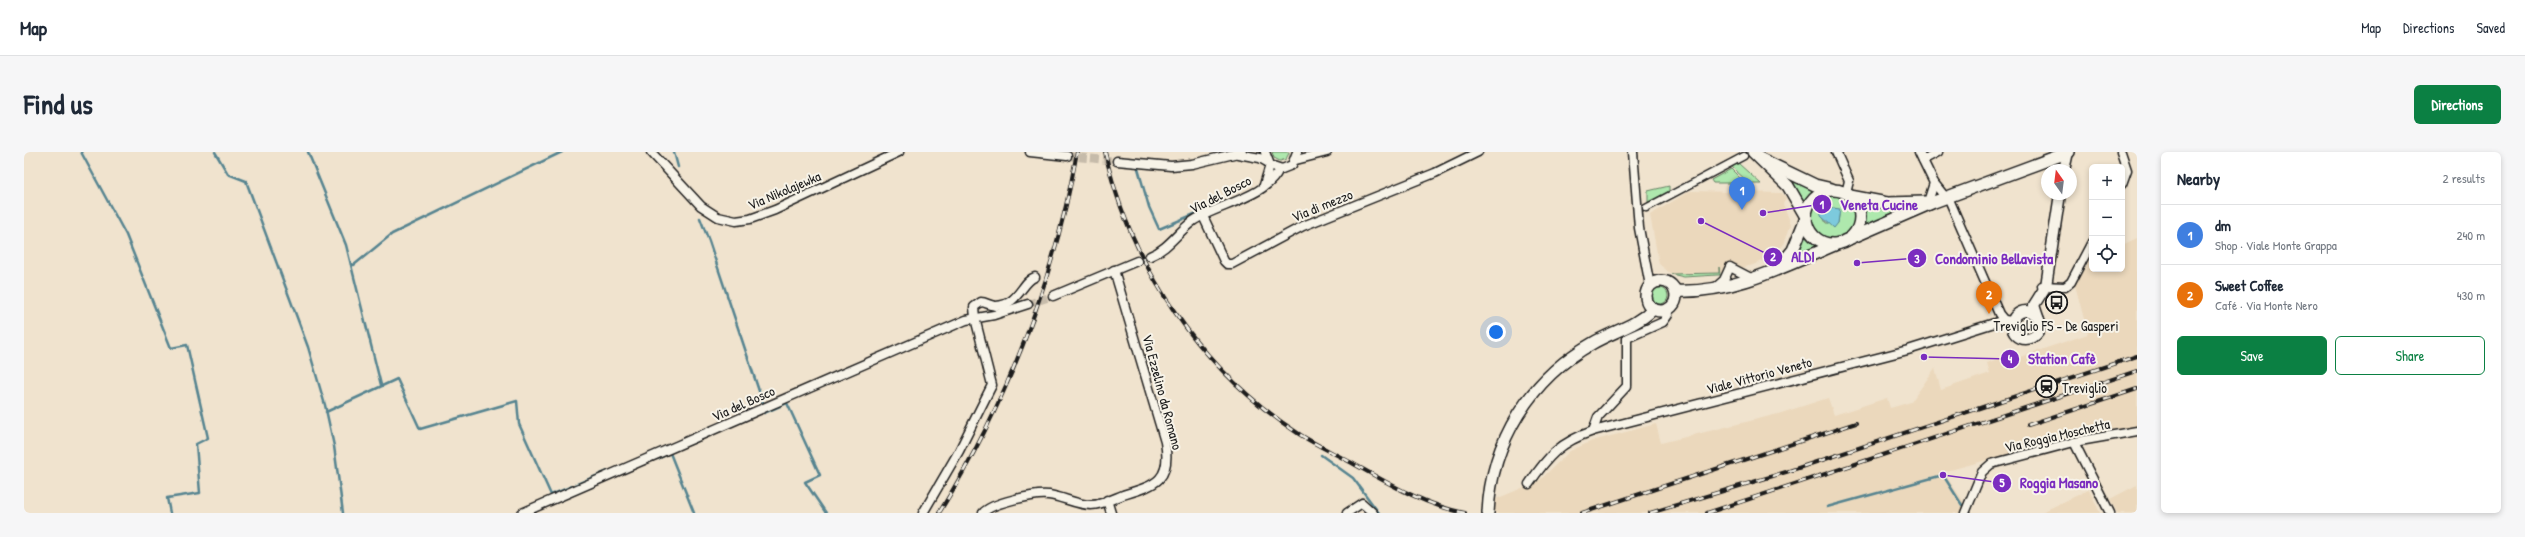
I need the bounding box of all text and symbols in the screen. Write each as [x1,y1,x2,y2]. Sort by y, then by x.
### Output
text: Map [20,15,47,41]
text: Map [2361,18,2381,37]
text: Directions [2403,18,2454,37]
text: Saved [2476,18,2505,37]
text: Find us [24,85,93,123]
button: Directions [2414,85,2501,124]
north arrow [2041,164,2077,200]
map controls [2089,164,2125,272]
button: + [2089,164,2125,200]
street label: Via Nikolajewka [745,166,824,215]
text: Nearby [2177,167,2220,190]
text: 2 results [2443,169,2485,187]
street label: Via del Bosco [1186,170,1254,218]
pin: 1 [1729,177,1755,210]
street label: Via di mezzo [1289,184,1356,226]
callout: Veneta Cucine [1812,191,1926,218]
text: Veneta Cucine [1840,194,1918,215]
text: 1 [1820,196,1825,213]
button: − [2089,200,2125,236]
text: dm [2215,215,2231,236]
text: 1 [2188,226,2192,244]
text: 240 m [2456,226,2485,244]
button: locate [2089,236,2125,272]
text: Shop · Viale Monte Grappa [2215,236,2337,254]
callout: ALDI [1763,243,1822,270]
callout: Condominio Bellavista [1907,245,2062,272]
text: ALDI [1791,246,1815,267]
text: 2 [1770,248,1776,265]
text: Condominio Bellavista [1935,248,2053,269]
text: 3 [1914,250,1920,267]
text: Sweet Coffee [2215,275,2283,296]
pin: 2 [1976,281,2002,314]
text: 2 [2187,286,2193,304]
text: 430 m [2457,286,2485,304]
bus stop icon: Treviglio FS - De Gasperi [2043,290,2069,316]
text: Café · Via Monte Nero [2215,296,2318,314]
place label: Treviglio FS - De Gasperi [1993,316,2119,336]
your location [1486,322,1506,342]
street label: Via Ezzelino da Romano [1138,332,1188,452]
button: Save [2177,336,2327,375]
button: Share [2335,336,2485,375]
callout: Station Cafè [2000,346,2104,373]
text: Station Cafè [2028,348,2096,369]
text: 4 [2008,350,2013,367]
street label: Viale Vittorio Veneto [1704,352,1814,398]
station icon: Treviglio [2034,374,2060,400]
place label: Treviglio [2062,378,2107,398]
street label: Via del Bosco [709,381,778,425]
street label: Via Roggia Moschetta [2003,414,2112,457]
callout: Roggia Masano [1992,470,2106,497]
text: Roggia Masano [2020,472,2098,494]
text: 5 [1999,474,2005,491]

